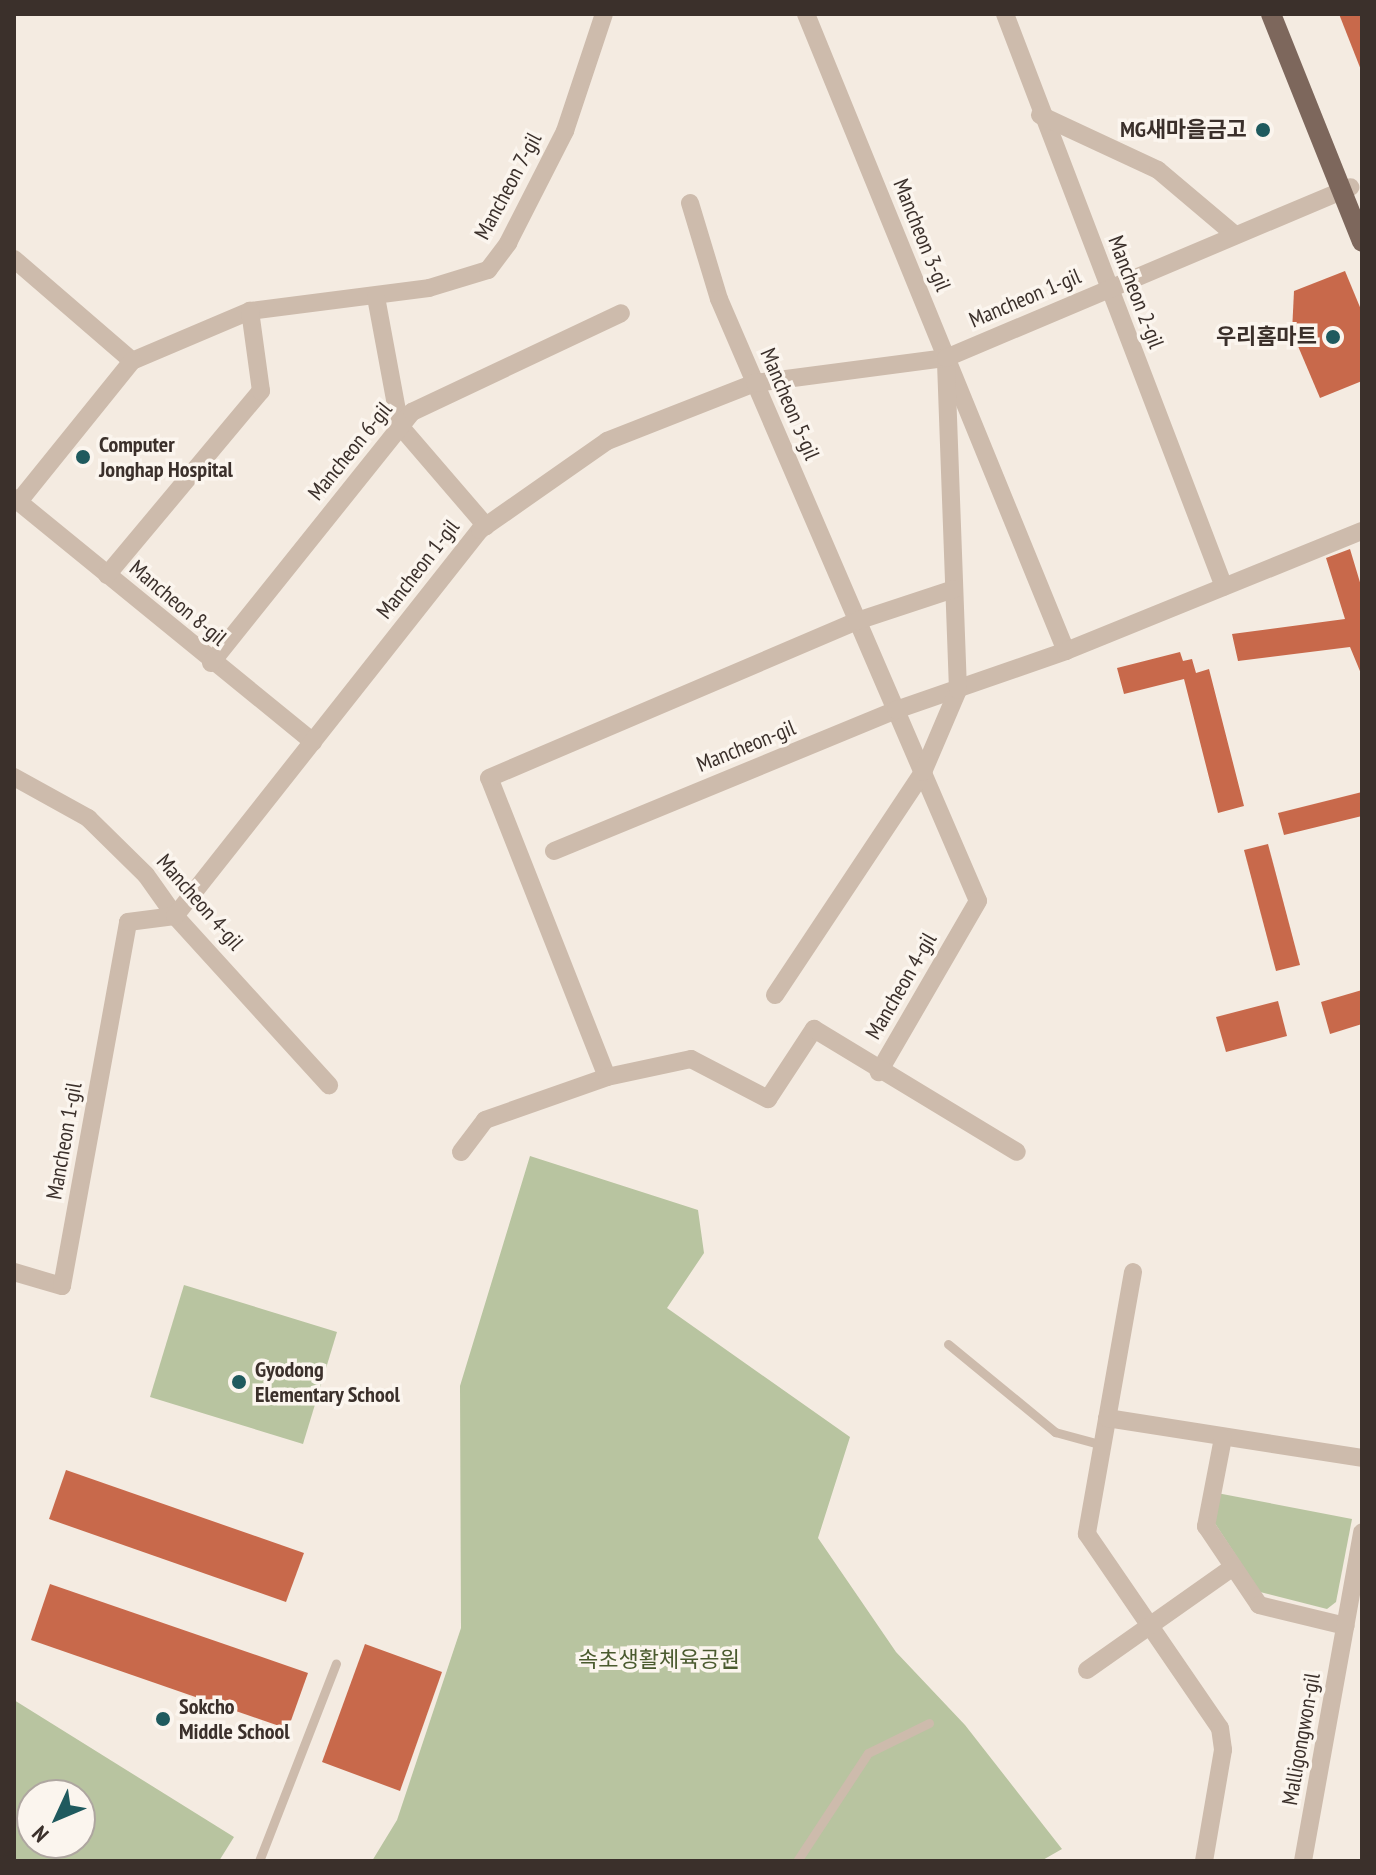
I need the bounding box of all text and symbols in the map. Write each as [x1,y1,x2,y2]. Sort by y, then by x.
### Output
place label: MG새마을금고 [1120,117,1247,143]
marker: MG새마을금고 [1254,121,1272,139]
street label: Mancheon 7-gil [469,128,547,244]
street label: Mancheon 3-gil [888,175,956,295]
street label: Mancheon 2-gil [1102,232,1170,352]
street label: Mancheon 1-gil [965,263,1085,333]
place label: 우리홈마트 [1216,324,1317,350]
marker: 우리홈마트 [1324,328,1342,346]
street label: Mancheon 5-gil [755,344,825,464]
street label: Mancheon 6-gil [302,397,398,505]
place label: Computer Jonghap Hospital [99,431,233,482]
marker: Computer Jonghap Hospital [74,448,92,466]
street label: Mancheon 1-gil [371,514,465,624]
street label: Mancheon 8-gil [124,555,232,651]
street label: Mancheon-gil [693,714,799,778]
street label: Mancheon 4-gil [151,849,249,955]
street label: Mancheon 4-gil [860,928,942,1044]
street label: Mancheon 1-gil [41,1080,87,1202]
place label: Gyodong Elementary School [255,1356,401,1408]
marker: Gyodong Elementary School [230,1373,248,1391]
park label: 속초생활체육공원 [578,1647,740,1673]
street label: Malligongwon-gil [1276,1671,1326,1807]
place label: Sokcho Middle School [179,1693,290,1744]
marker: Sokcho Middle School [154,1710,172,1728]
north arrow [16,1779,96,1859]
text: N [26,1820,54,1848]

